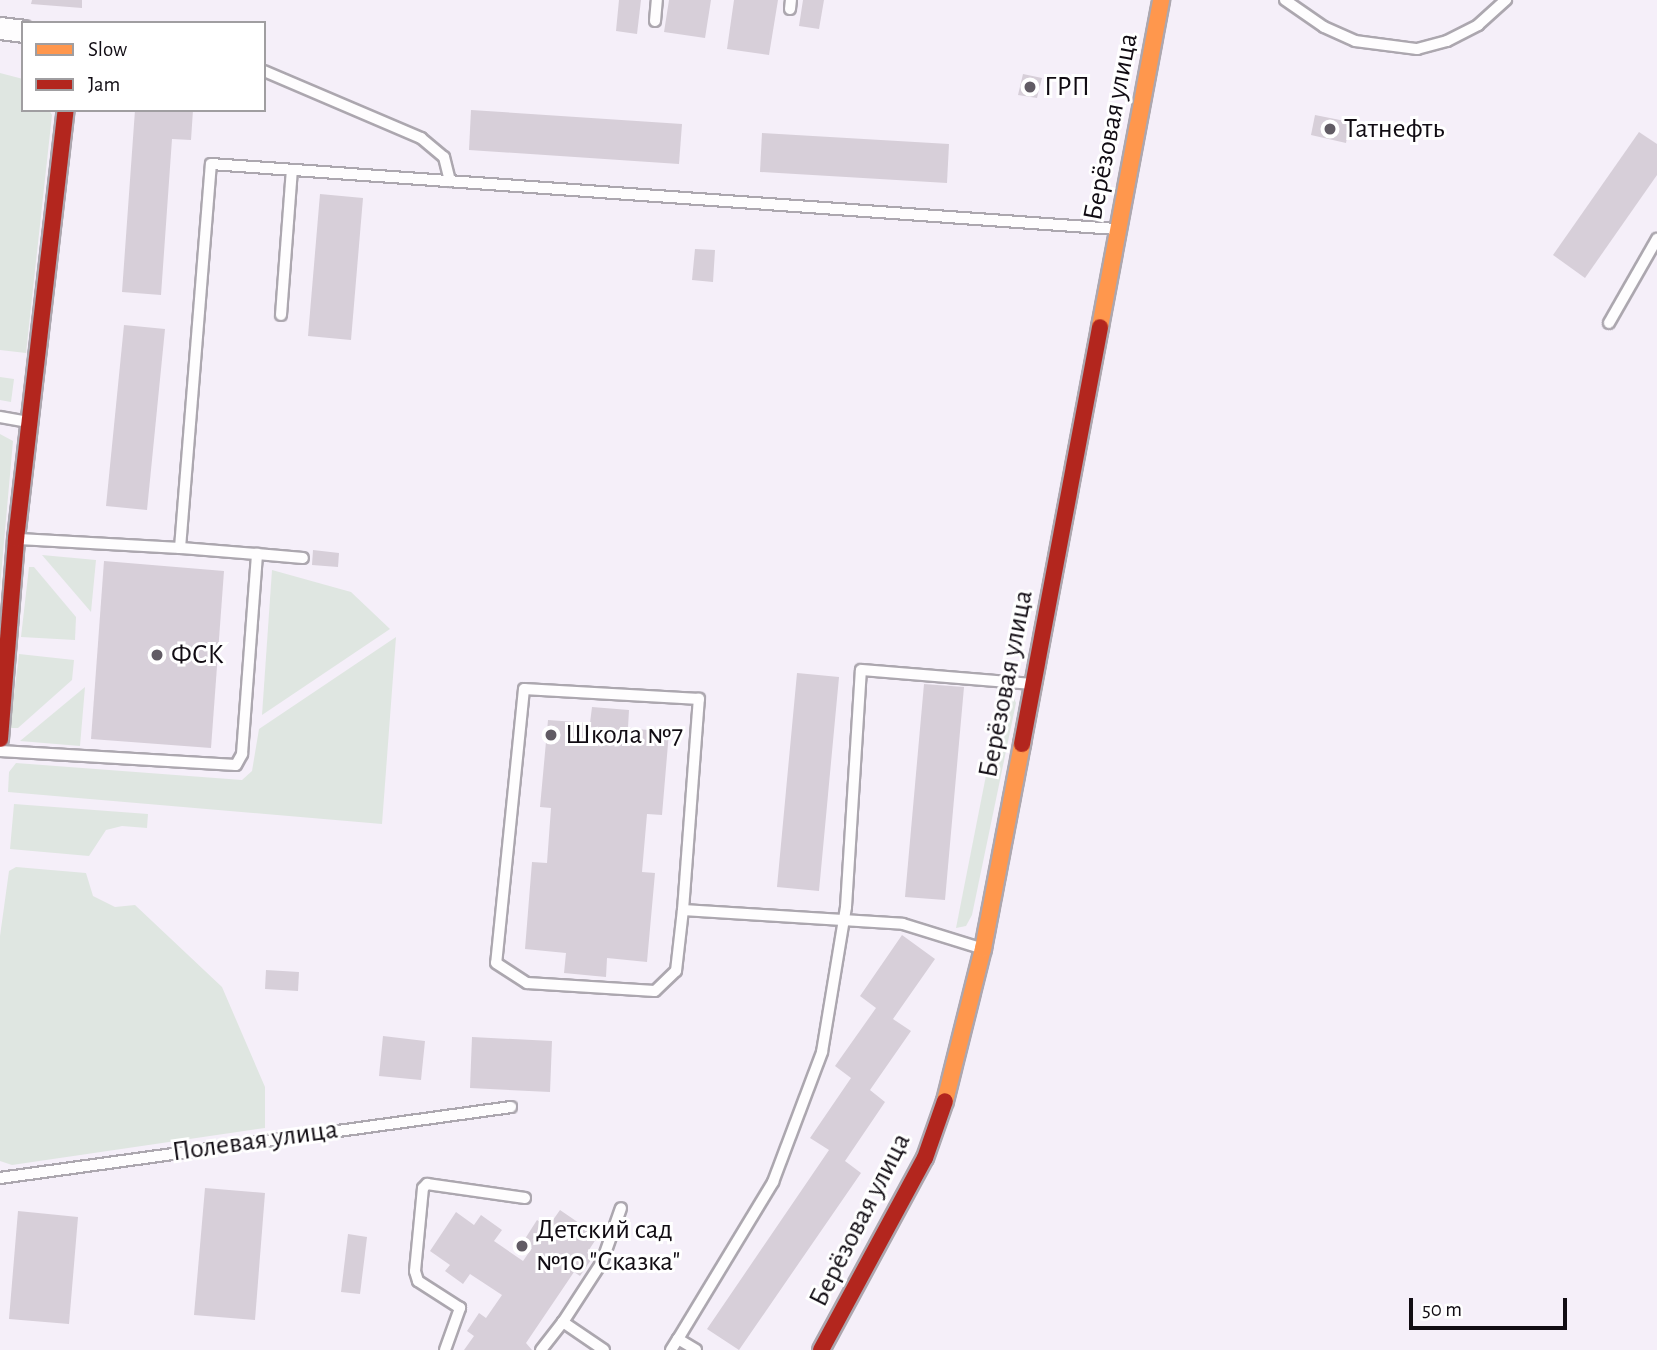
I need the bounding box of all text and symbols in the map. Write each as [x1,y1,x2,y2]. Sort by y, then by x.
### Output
legend [21,21,266,112]
street label: Берёзовая улица [1076,30,1146,224]
text: Slow [88,39,127,60]
place label: ГРП [1044,70,1090,104]
text: Jam [88,74,120,95]
marker: ГРП [1022,79,1038,95]
place label: Татнефть [1344,112,1444,146]
marker: Татнефть [1322,121,1338,137]
street label: Берёзовая улица [971,587,1041,781]
place label: ФСК [171,638,224,672]
marker: ФСК [149,647,165,663]
place label: Школа №7 [565,718,683,752]
marker: Школа №7 [543,727,559,743]
street label: Полевая улица [170,1113,340,1169]
street label: Берёзовая улица [802,1128,918,1312]
place label: Детский сад №10 "Сказка" [536,1213,680,1279]
marker: Детский сад №10 "Сказка" [514,1238,530,1254]
scale bar [1412,1284,1570,1328]
text: 50 m [1422,1299,1462,1320]

